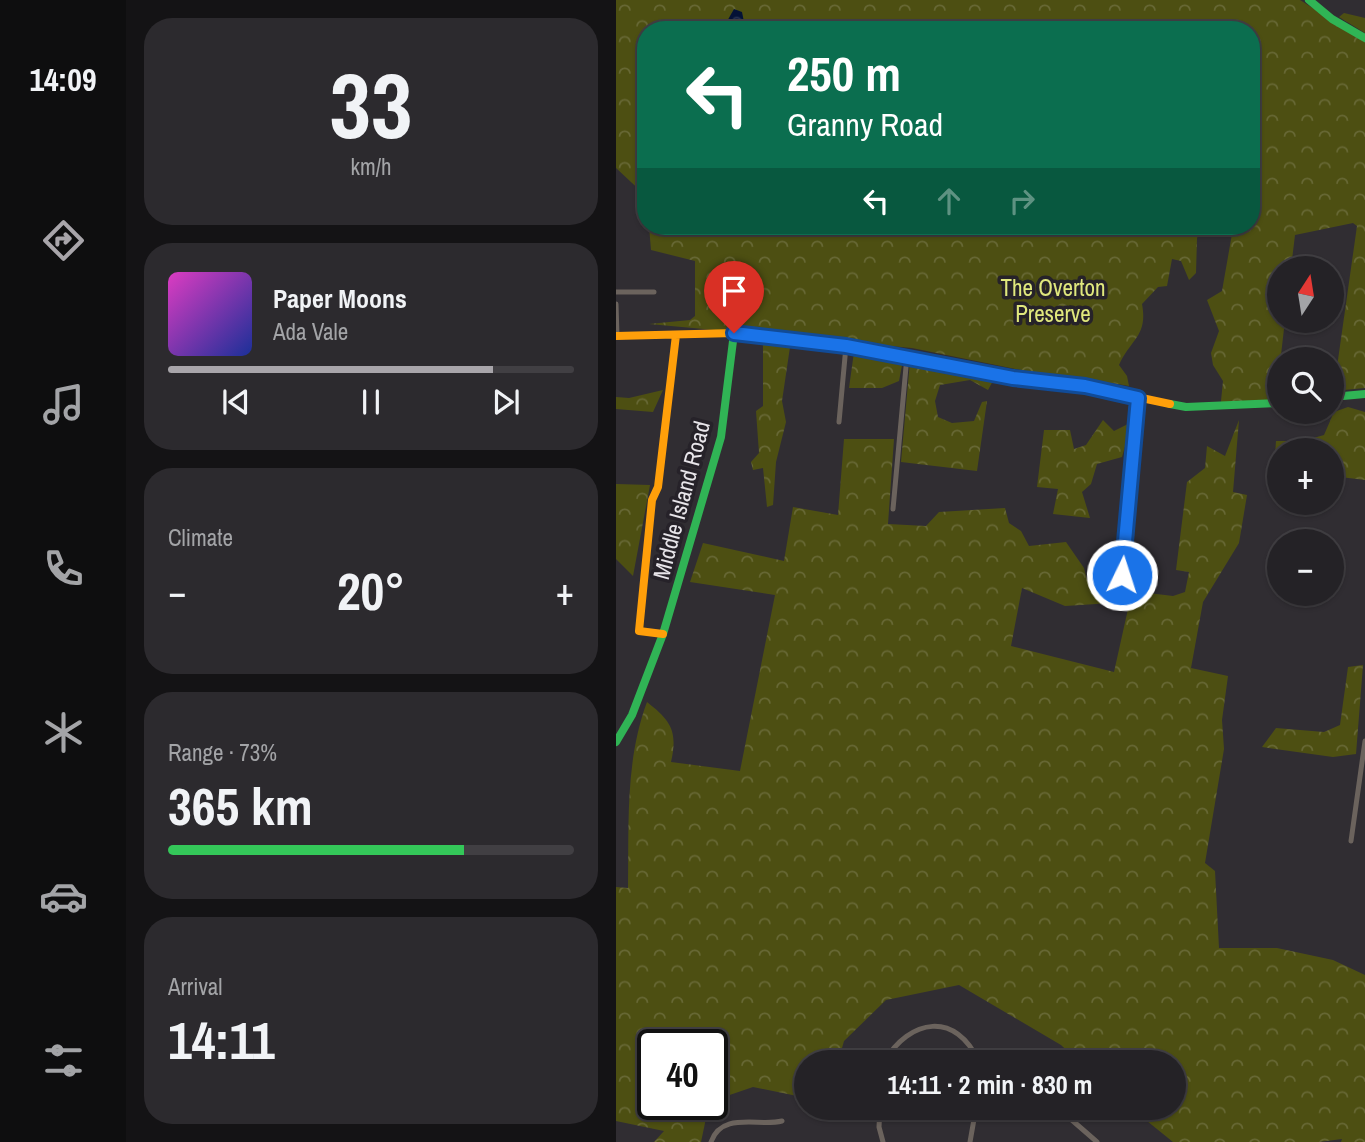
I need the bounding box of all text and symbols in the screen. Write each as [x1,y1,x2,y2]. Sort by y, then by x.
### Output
text: 250 m [787,40,901,106]
text: 33 [330,44,413,166]
icon: left [672,49,763,140]
text: 14:09 [29,58,97,101]
text: Granny Road [787,103,943,146]
text: km/h [351,151,391,182]
icon: left [857,182,895,220]
icon: ahead [930,182,968,220]
icon: right [1003,182,1041,220]
icon: directions [39,216,88,265]
north arrow [1267,256,1344,332]
map controls [1267,256,1344,606]
pin [704,261,764,333]
icon: arrive [715,272,753,310]
park label: The Overton Preserve [1001,272,1105,329]
text: Paper Moons [273,281,407,316]
text: Ada Vale [273,316,348,347]
button: search [1267,347,1344,424]
icon: music [39,380,88,429]
icon: previous [217,383,255,421]
icon: pause [352,383,390,421]
icon: next [487,383,525,421]
street label: Middle Island Road [645,418,717,582]
button: + [1267,438,1344,515]
text: Climate [168,522,233,553]
button: − [1267,529,1344,606]
position arrow [1085,538,1159,612]
icon: phone [39,544,88,593]
text: 20° [337,556,405,626]
text: − [168,566,186,617]
text: + [556,566,574,617]
icon: climate [39,708,88,757]
text: Range · 73% [168,737,277,768]
text: 365 km [168,771,313,841]
icon: car [39,872,88,921]
text: Arrival [168,971,223,1002]
text: 14:11 [168,1005,275,1075]
speed limit sign: 40 [637,1029,728,1120]
icon: filters [39,1036,88,1085]
text: 14:11 · 2 min · 830 m [887,1067,1093,1102]

